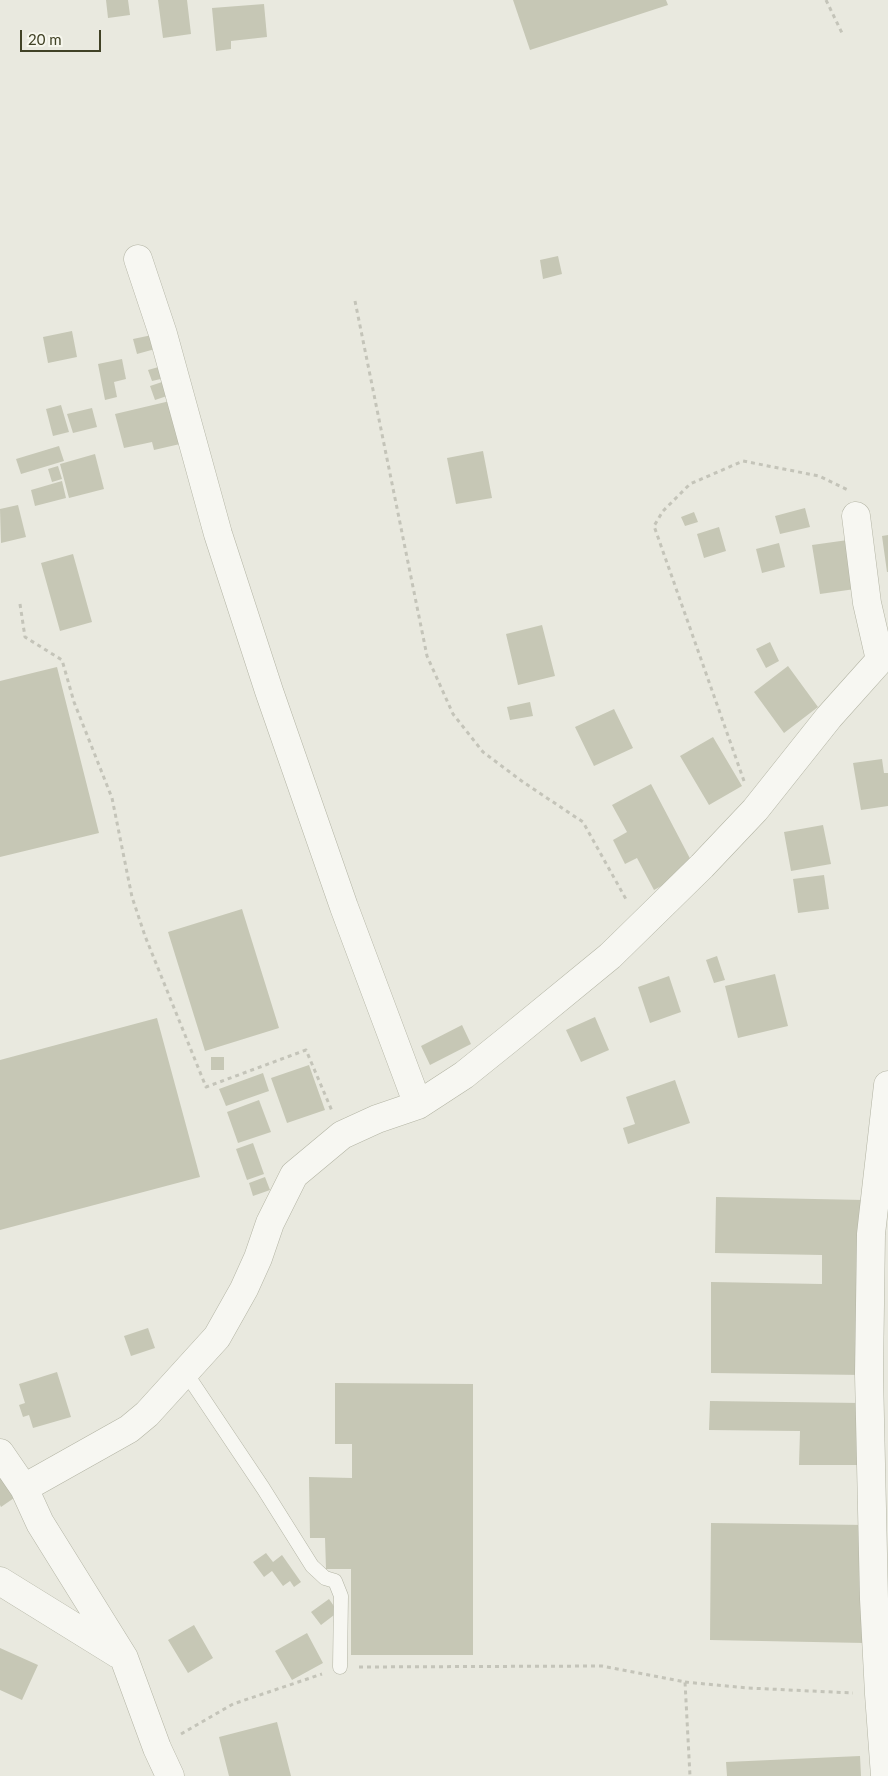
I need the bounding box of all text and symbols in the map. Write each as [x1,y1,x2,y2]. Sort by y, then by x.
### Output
scale bar [22,20,104,52]
text: 20 m [28,30,62,48]

